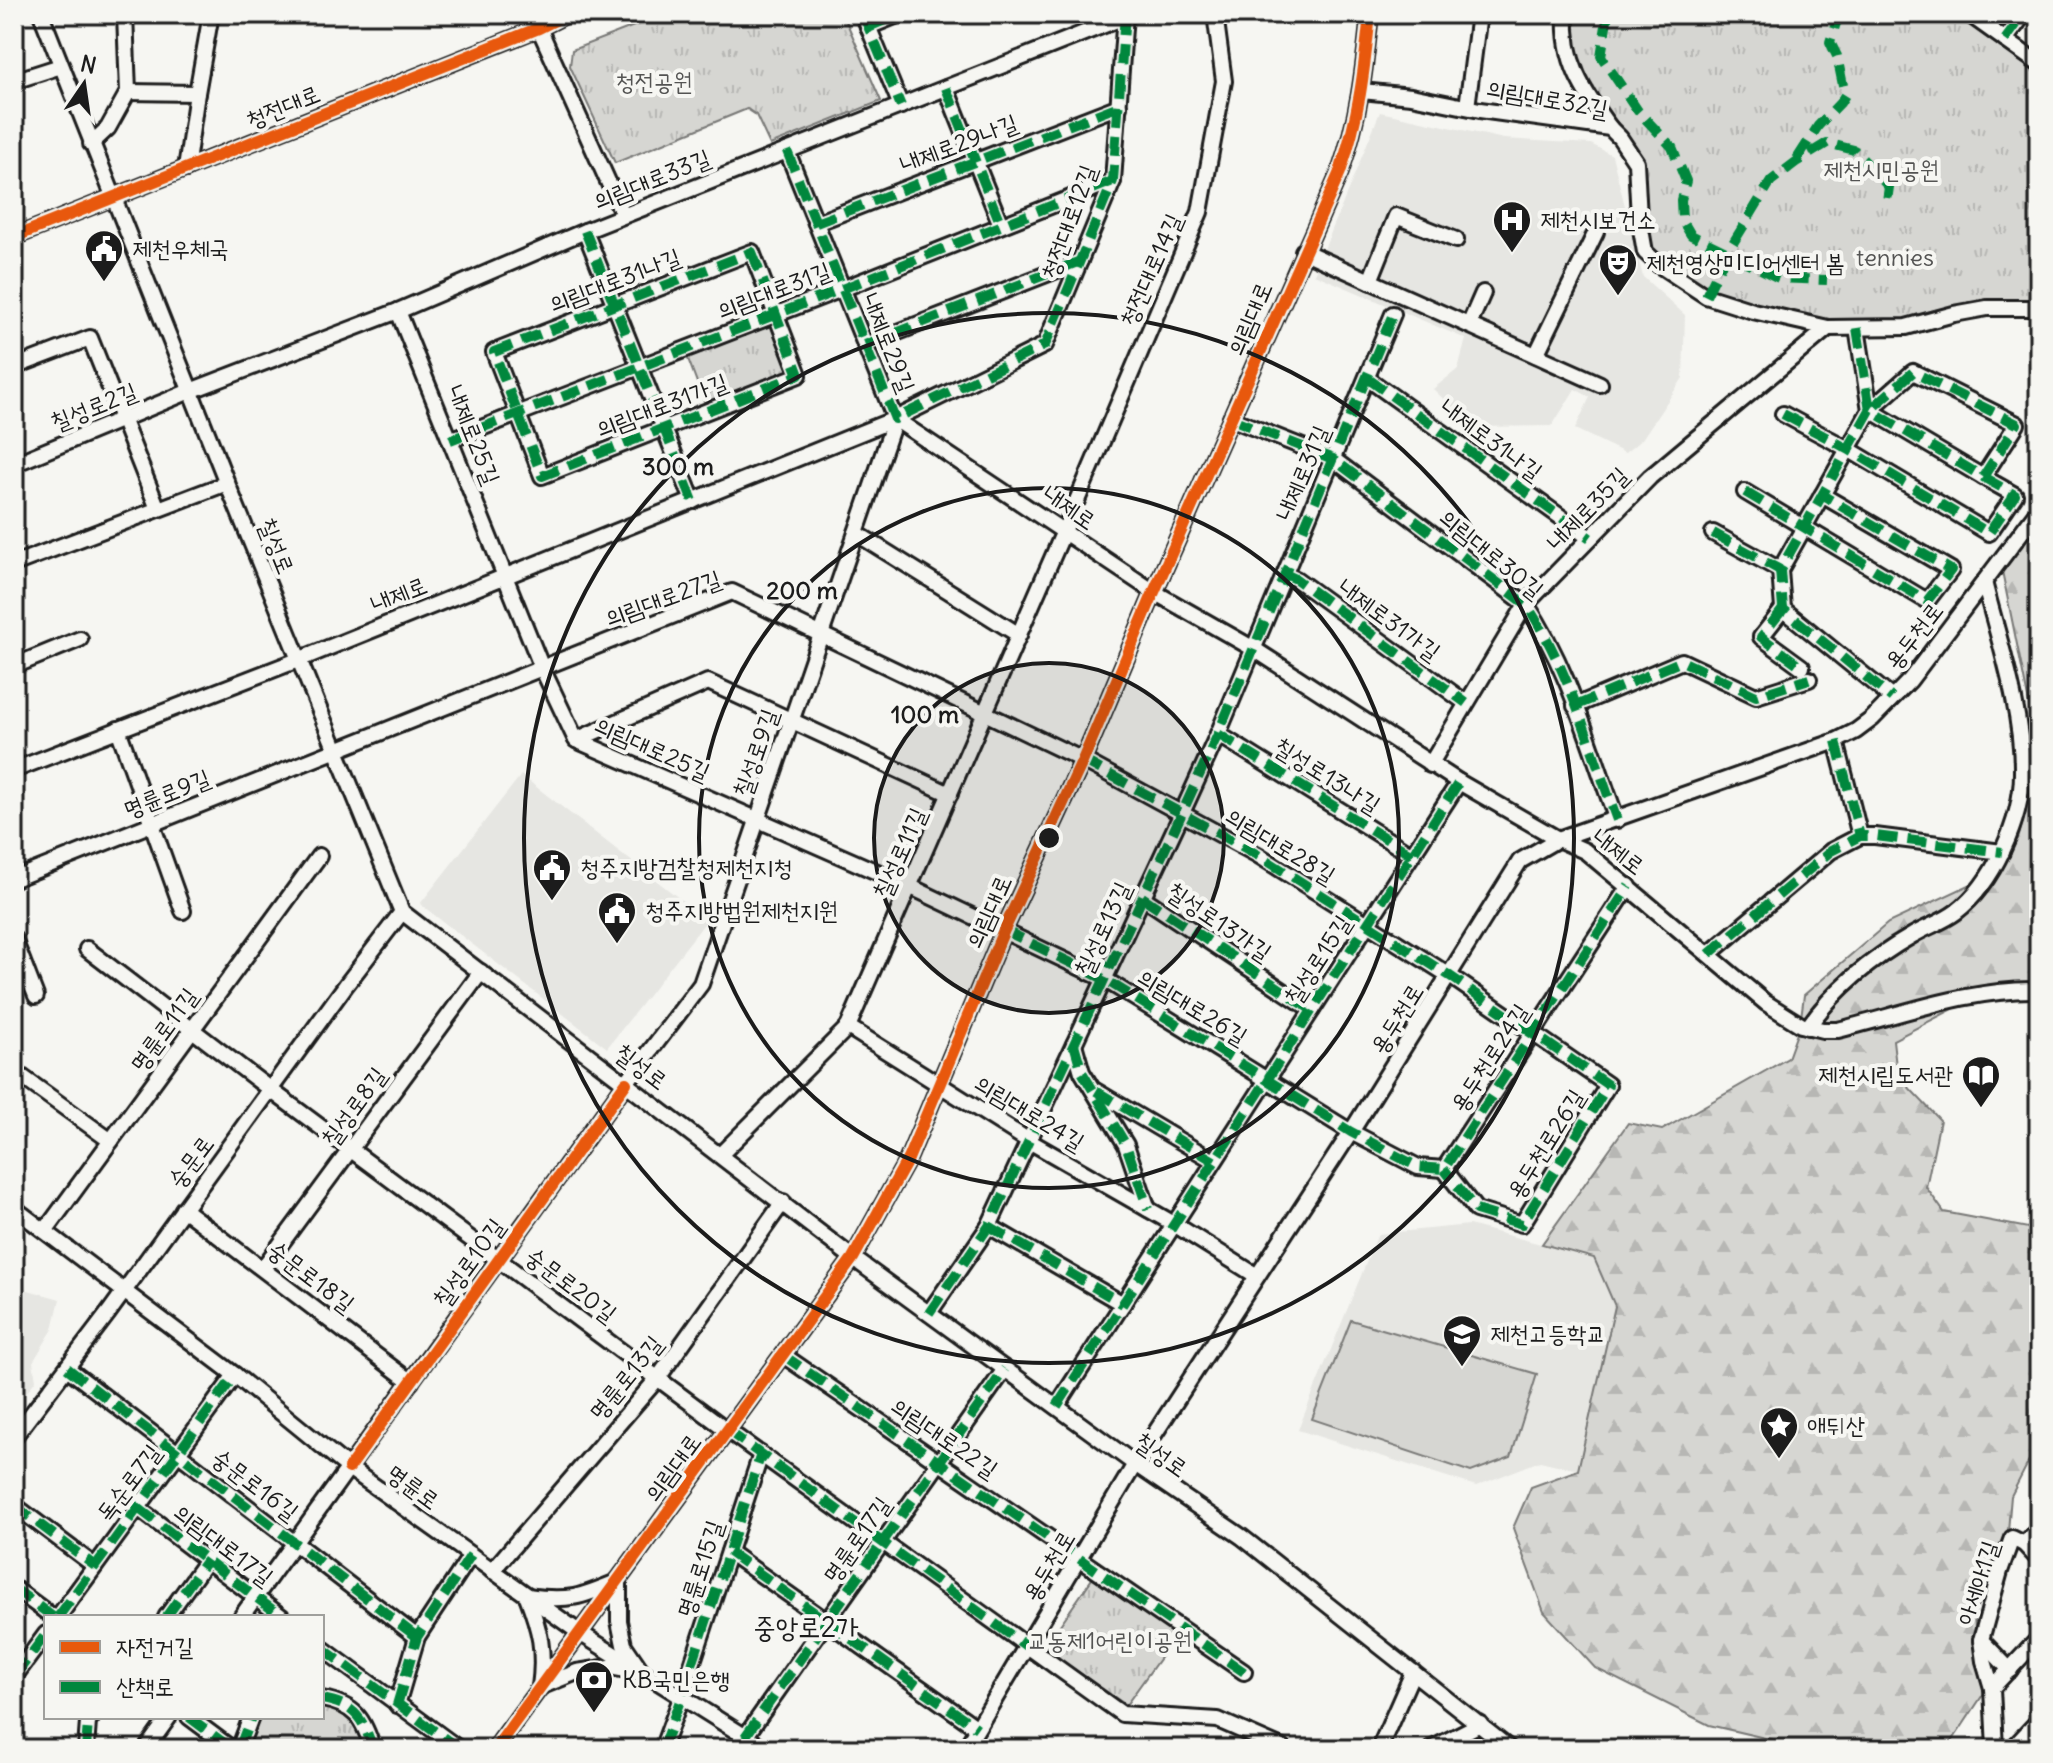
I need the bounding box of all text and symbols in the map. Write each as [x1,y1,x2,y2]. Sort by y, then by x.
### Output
north arrow [44,44,124,124]
text: N [78,49,99,80]
park label: 청전공원 [615,66,693,96]
street label: 의림대로32길 [1484,73,1611,123]
street label: 청전대로 [241,78,324,134]
street label: 내제로29나길 [896,107,1022,179]
street label: 의림대로33길 [589,142,715,216]
park label: 제천시민공원 [1823,154,1939,184]
street label: 청전대로12길 [1034,160,1103,283]
hospital icon: 제천시보건소 [1491,199,1533,254]
place label: 제천시보건소 [1540,204,1656,234]
street label: 청전대로14길 [1112,209,1188,330]
public building icon: 제천우체국 [83,228,125,283]
place label: 제천우체국 [132,233,229,263]
street label: 의림대로31나길 [544,241,685,319]
theatre icon: 제천영상미디어센터 봄 [1597,242,1639,297]
park label: tennies [1856,242,1934,272]
place label: 제천영상미디어센터 봄 [1646,247,1845,277]
street label: 의림대로31길 [712,255,835,325]
street label: 의림대로 [1220,277,1278,360]
street label: 내제로29길 [856,289,922,397]
street label: 의림대로31가길 [591,366,732,444]
street label: 칠성로2길 [46,375,141,437]
street label: 내제로25길 [441,381,507,489]
street label: 내제로31나길 [1434,392,1549,486]
street label: 내제로31길 [1269,421,1335,525]
text: 300 m [642,451,714,481]
street label: 내제로35길 [1540,460,1634,556]
street label: 내제로 [1037,479,1102,536]
street label: 의림대로30길 [1433,502,1550,605]
street label: 칠성로 [252,513,302,578]
street label: 의림대로27길 [600,563,725,633]
street label: 내제로 [366,569,431,619]
street label: 내제로31가길 [1332,572,1447,666]
text: 200 m [766,575,838,605]
street label: 용두천로 [1878,596,1949,675]
text: 100 m [891,699,959,729]
street label: 칠성로9길 [726,705,784,801]
street label: 의림대로25길 [590,709,715,787]
street label: 칠성로13나길 [1269,731,1386,820]
street label: 명륜로9길 [119,762,214,824]
street label: 의림대로28길 [1220,800,1341,890]
street label: 칠성로11길 [866,802,932,903]
street label: 내제로 [1586,822,1651,881]
centre of rings [1035,824,1063,852]
public building icon: 청주지방검찰청제천지청 [531,847,573,902]
place label: 청주지방검찰청제천지청 [580,852,792,882]
street label: 의림대로 [959,870,1017,953]
street label: 칠성로13가길 [1162,875,1278,967]
street label: 칠성로13길 [1067,877,1137,980]
public building icon: 청주지방법원제천지원 [596,890,638,945]
place label: 청주지방법원제천지원 [645,895,838,925]
street label: 칠성로15길 [1277,909,1357,1010]
street label: 의림대로26길 [1132,961,1253,1051]
street label: 용두천로 [1363,978,1429,1059]
street label: 명륜로11길 [123,982,204,1077]
street label: 용두천로24길 [1443,998,1535,1117]
street label: 칠성로 [609,1037,674,1096]
library icon: 제천시립도서관 [1960,1054,2002,1109]
place label: 제천시립도서관 [1818,1059,1953,1089]
street label: 칠성로8길 [314,1061,392,1152]
street label: 의림대로24길 [969,1068,1090,1157]
street label: 용두천로26길 [1500,1083,1591,1204]
street label: 숭문로 [161,1129,220,1194]
street label: 칠성로10길 [426,1212,510,1313]
street label: 숭문로18길 [262,1234,361,1318]
street label: 숭문로20길 [520,1240,623,1328]
school or university icon: 제천고등학교 [1441,1313,1483,1368]
place label: 제천고등학교 [1490,1318,1606,1348]
street label: 명륜로13길 [582,1329,668,1426]
street label: 의림대로22길 [885,1390,1004,1484]
place icon: 애뒤산 [1758,1405,1800,1460]
place label: 애뒤산 [1807,1410,1865,1440]
street label: 칠성로 [1129,1425,1194,1483]
street label: 의림대로 [637,1427,707,1507]
street label: 독순로7길 [89,1438,167,1527]
street label: 숭문로16길 [206,1442,305,1526]
street label: 명륜로 [381,1457,446,1515]
street label: 명륜로17길 [816,1490,897,1588]
street label: 의림대로17길 [168,1497,280,1592]
street label: 명륜로15길 [669,1516,729,1621]
street label: 용두천로 [1015,1525,1081,1606]
street label: 아세아1길 [1949,1537,2005,1629]
district label: 중앙로2가 [753,1609,859,1645]
legend [44,1615,324,1719]
park label: 교동제1어린이공원 [1028,1625,1192,1655]
text: 자전거길 [116,1631,193,1661]
bank icon: KB국민은행 [573,1659,615,1714]
place label: KB국민은행 [622,1664,730,1694]
text: 산책로 [116,1671,174,1701]

